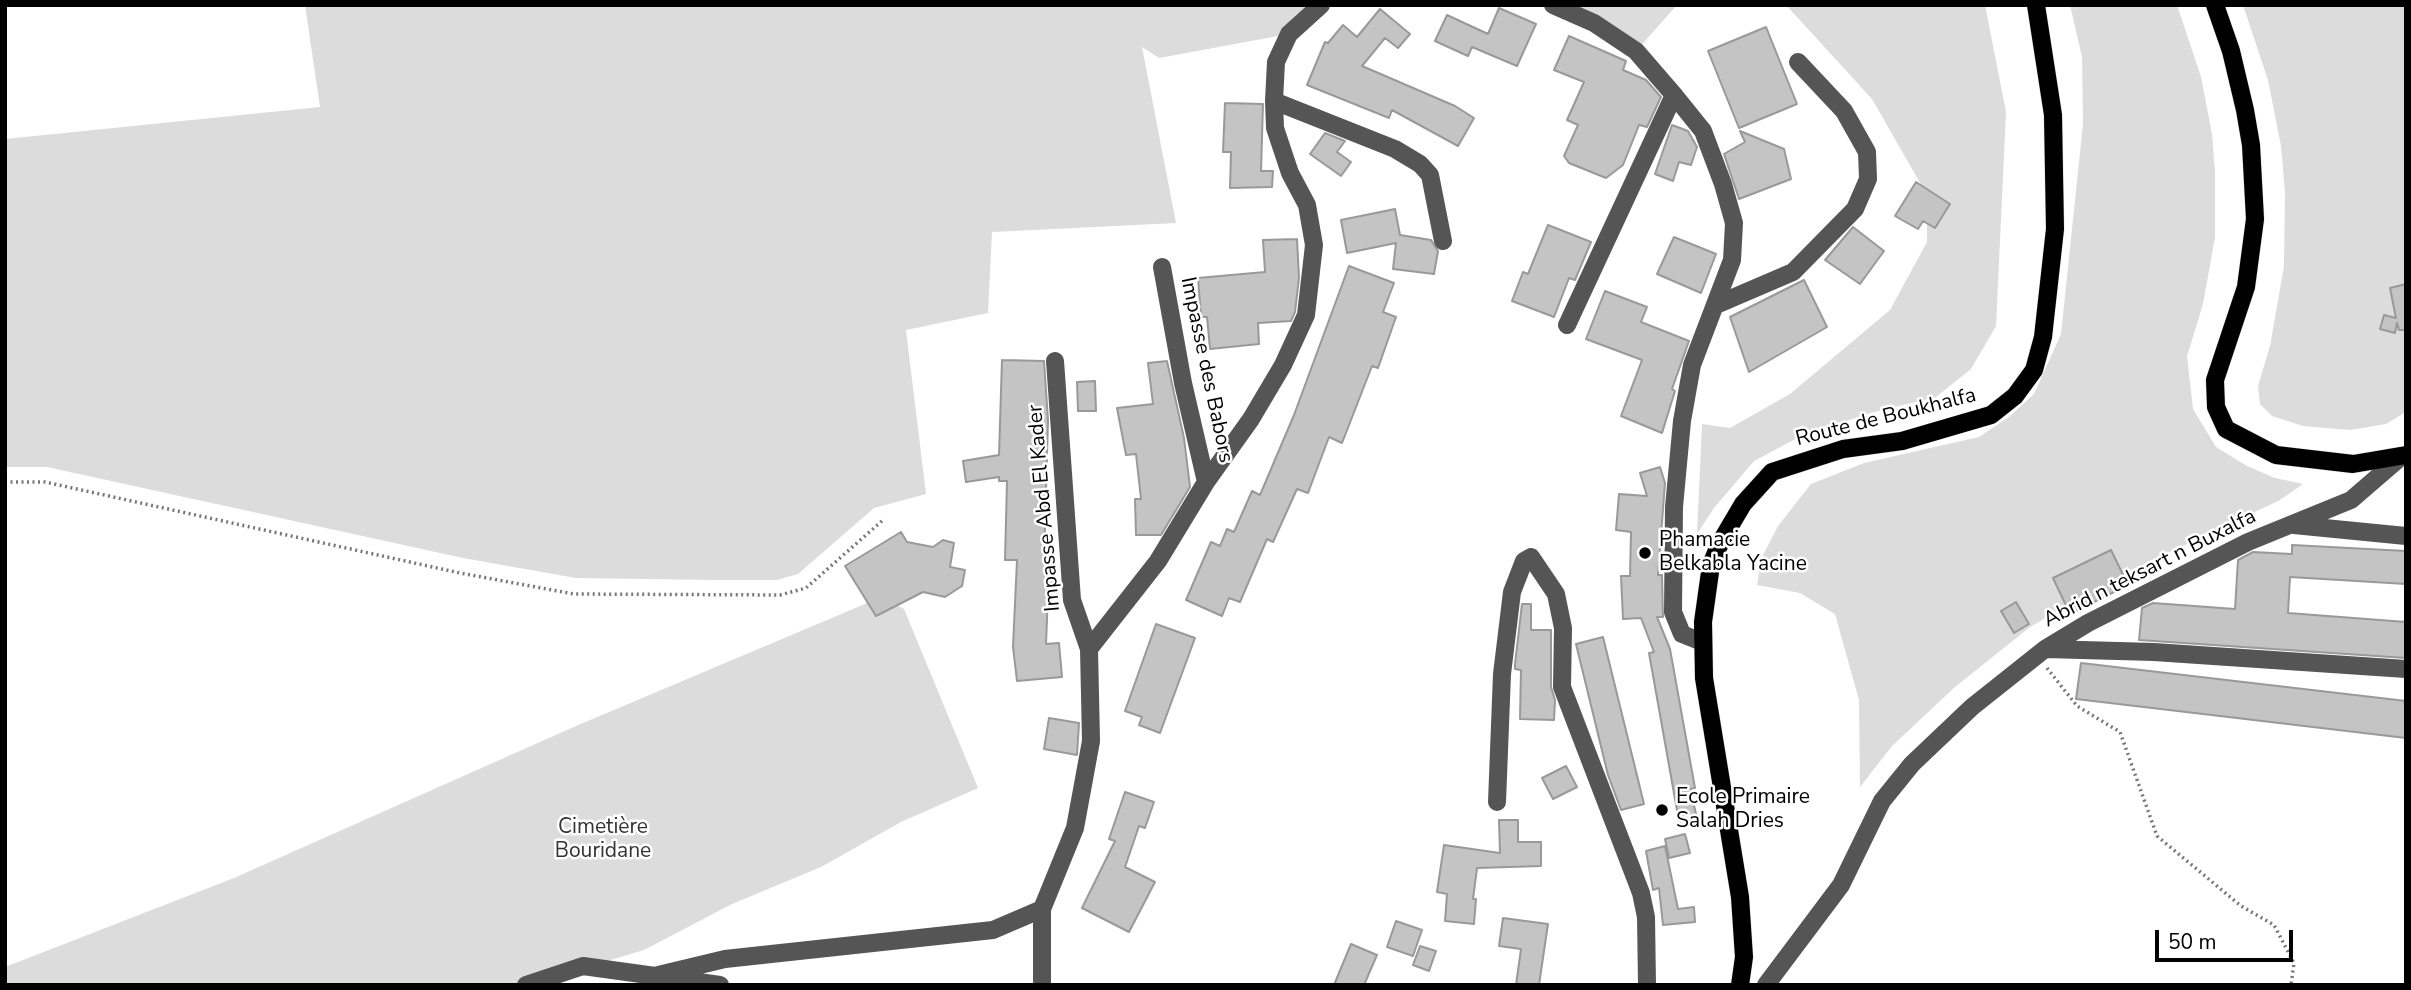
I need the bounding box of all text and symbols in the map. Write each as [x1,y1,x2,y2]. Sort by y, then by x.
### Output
street label: Impasse des Babors [1174,275,1238,465]
street label: Route de Boukhalfa [1793,383,1979,453]
street label: Impasse Abd El Kader [1023,403,1067,613]
street label: Abrid n teksart n Buxalfa [2040,504,2260,634]
place label: Phamacie Belkabla Yacine [1659,528,1807,578]
marker: Phamacie Belkabla Yacine [1637,545,1653,561]
place label: Ecole Primaire Salah Dries [1676,785,1810,835]
marker: Ecole Primaire Salah Dries [1654,802,1670,818]
park label: Cimetière Bouridane [555,815,651,865]
scale bar [2159,916,2297,960]
text: 50 m [2168,928,2217,956]

